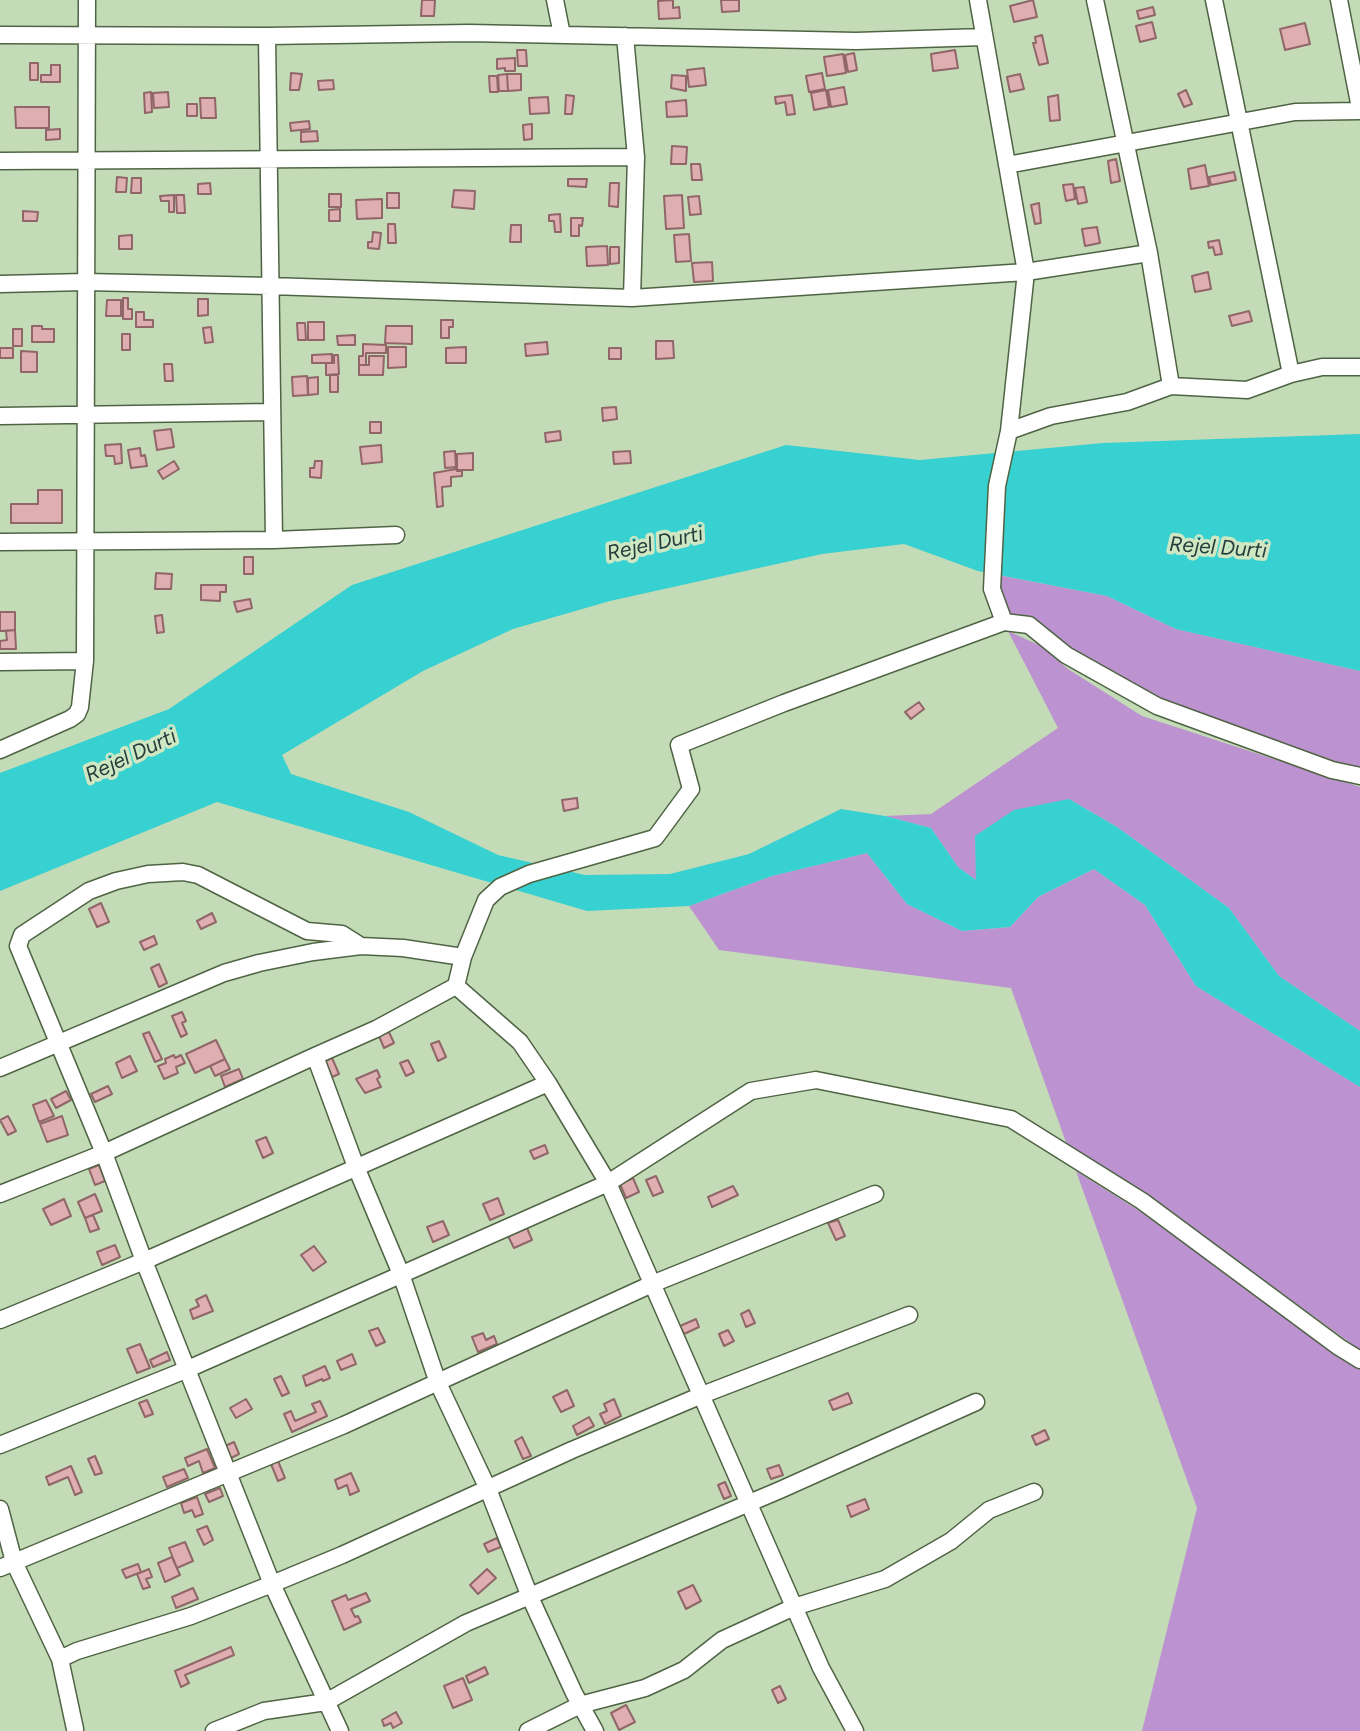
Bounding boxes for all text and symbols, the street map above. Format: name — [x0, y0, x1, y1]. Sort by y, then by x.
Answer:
water label: Rejel Durti — [605, 522, 705, 566]
water label: Rejel Durti — [1168, 532, 1268, 564]
water label: Rejel Durti — [81, 724, 181, 788]

